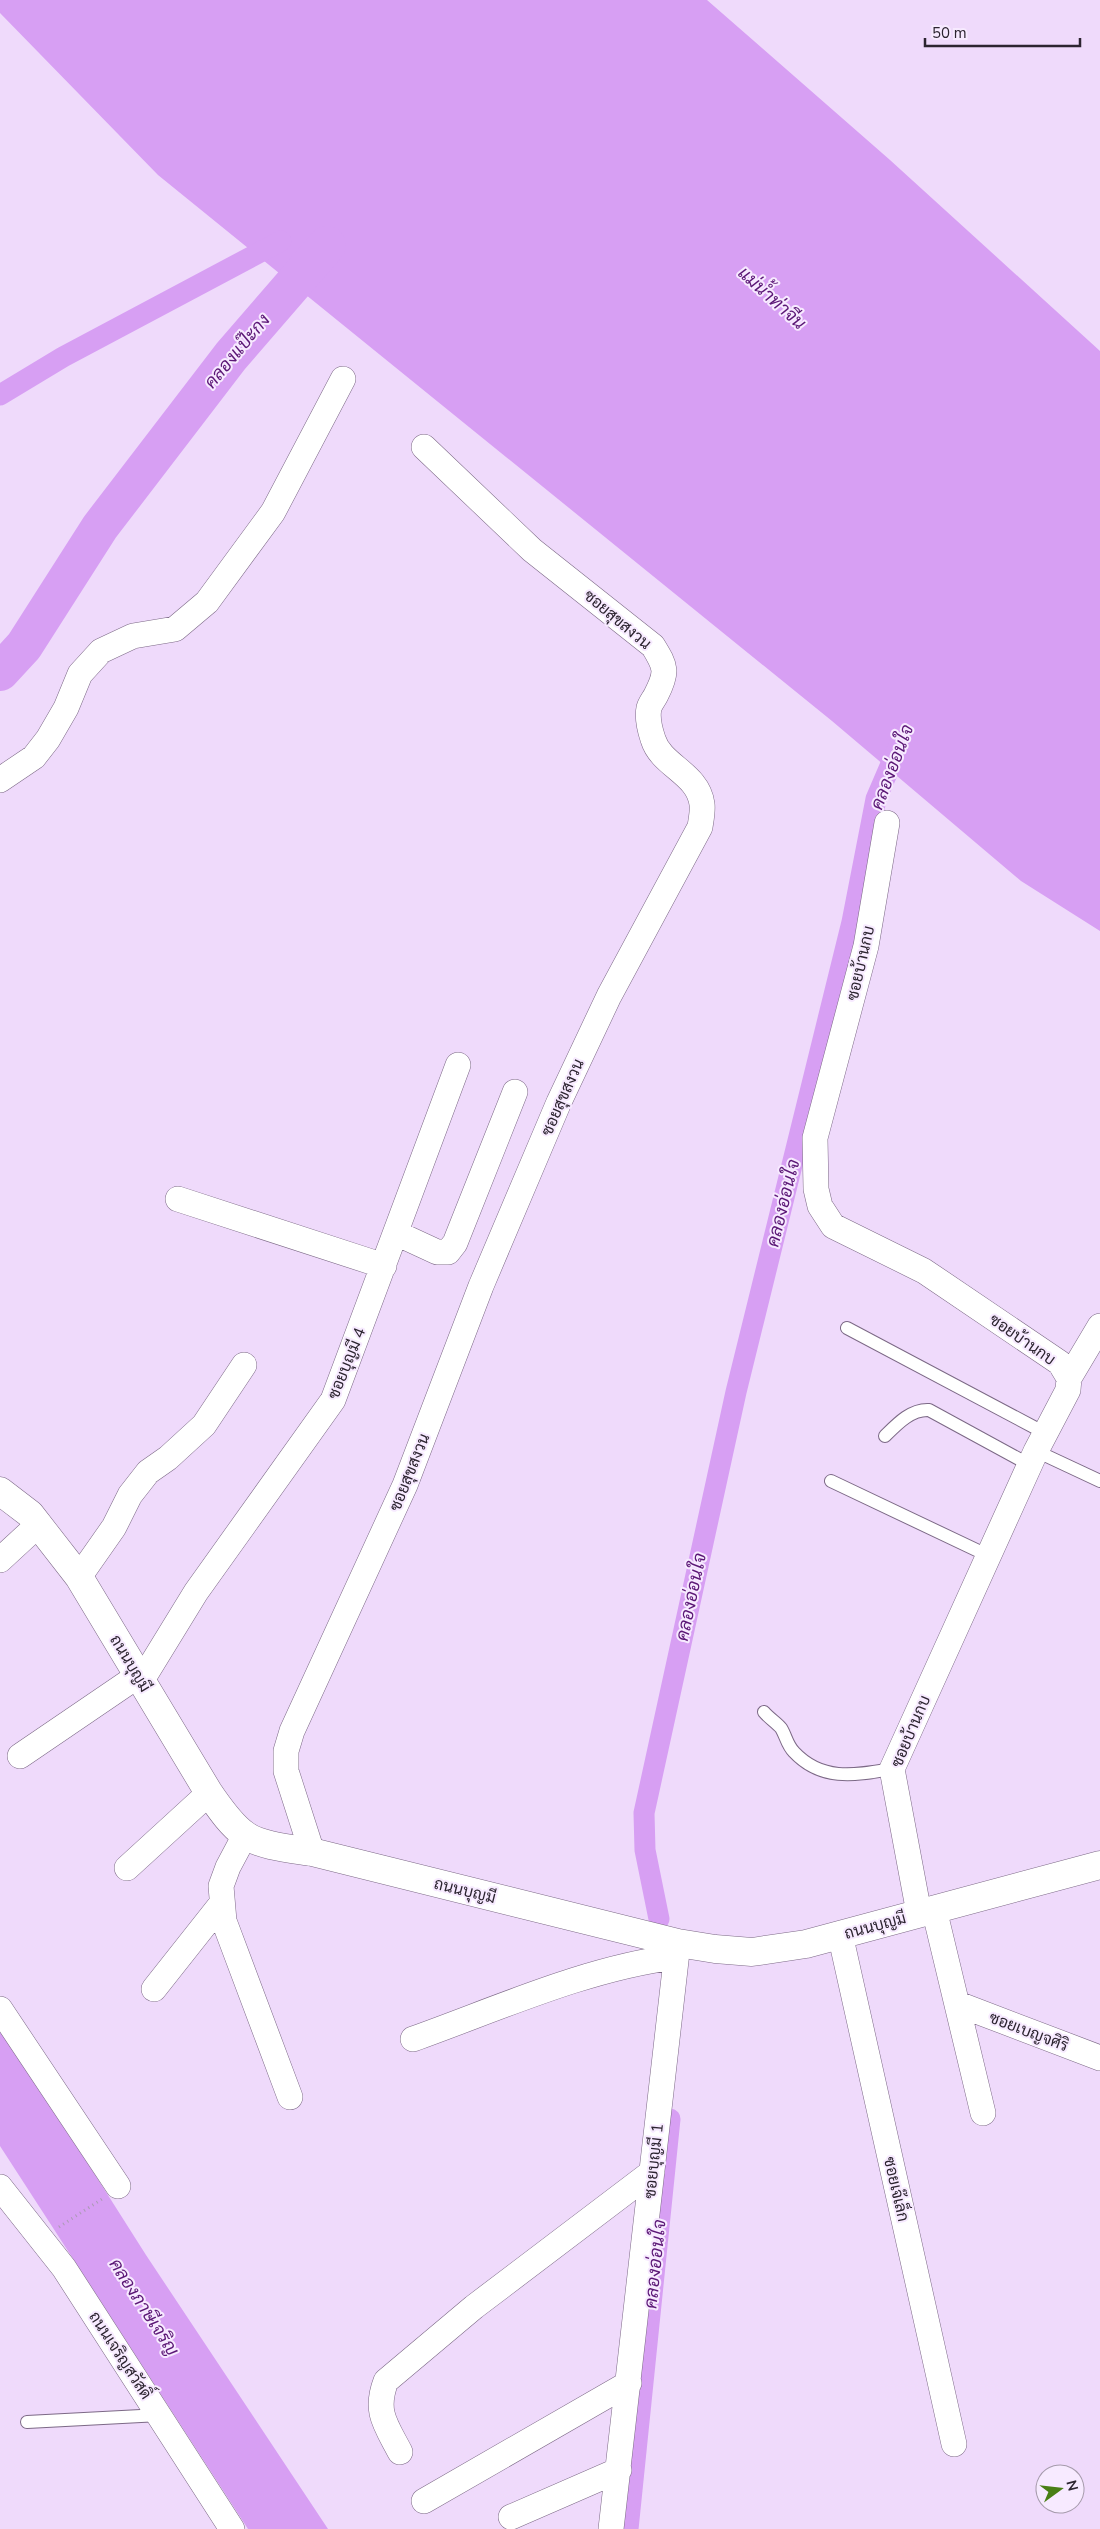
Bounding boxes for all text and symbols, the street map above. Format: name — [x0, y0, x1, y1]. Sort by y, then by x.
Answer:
scale bar — [925, 15, 1080, 47]
text: 50 m — [932, 23, 967, 43]
water label: แม่น้ำท่าจีน — [733, 258, 814, 335]
water label: คลองแป๊ะกง — [199, 309, 275, 393]
street label: ซอยสุขสงวน — [579, 585, 656, 655]
water label: คลองอ่อนใจ — [864, 721, 919, 813]
street label: ซอยบ้านกบ — [842, 924, 880, 1003]
street label: ซอยสุขสงวน — [536, 1055, 590, 1139]
water label: คลองอ่อนใจ — [760, 1156, 805, 1249]
street label: ซอยบ้านกบ — [985, 1309, 1060, 1371]
street label: ซอยบุญมี 4 — [322, 1323, 371, 1403]
street label: ซอยสุขสงวน — [384, 1430, 436, 1515]
water label: คลองอ่อนใจ — [669, 1550, 712, 1643]
street label: ถนนบุญมี — [104, 1630, 157, 1696]
street label: ซอยบ้านกบ — [886, 1692, 936, 1771]
street label: ถนนบุญมี — [431, 1872, 498, 1909]
street label: ถนนบุญมี — [842, 1906, 909, 1945]
street label: ซอยเบญจศิริ — [986, 2007, 1072, 2057]
street label: ซอยบุญมี 1 — [638, 2122, 669, 2200]
street label: ซอยเจ๊เล็ก — [878, 2154, 917, 2224]
water label: คลองอ่อนใจ — [637, 2218, 672, 2310]
water label: คลองภาษีเจริญ — [104, 2253, 185, 2360]
street label: ถนนเจริญสวัสดิ์ — [83, 2305, 160, 2404]
north arrow — [1035, 2464, 1085, 2514]
text: N — [1062, 2478, 1083, 2493]

